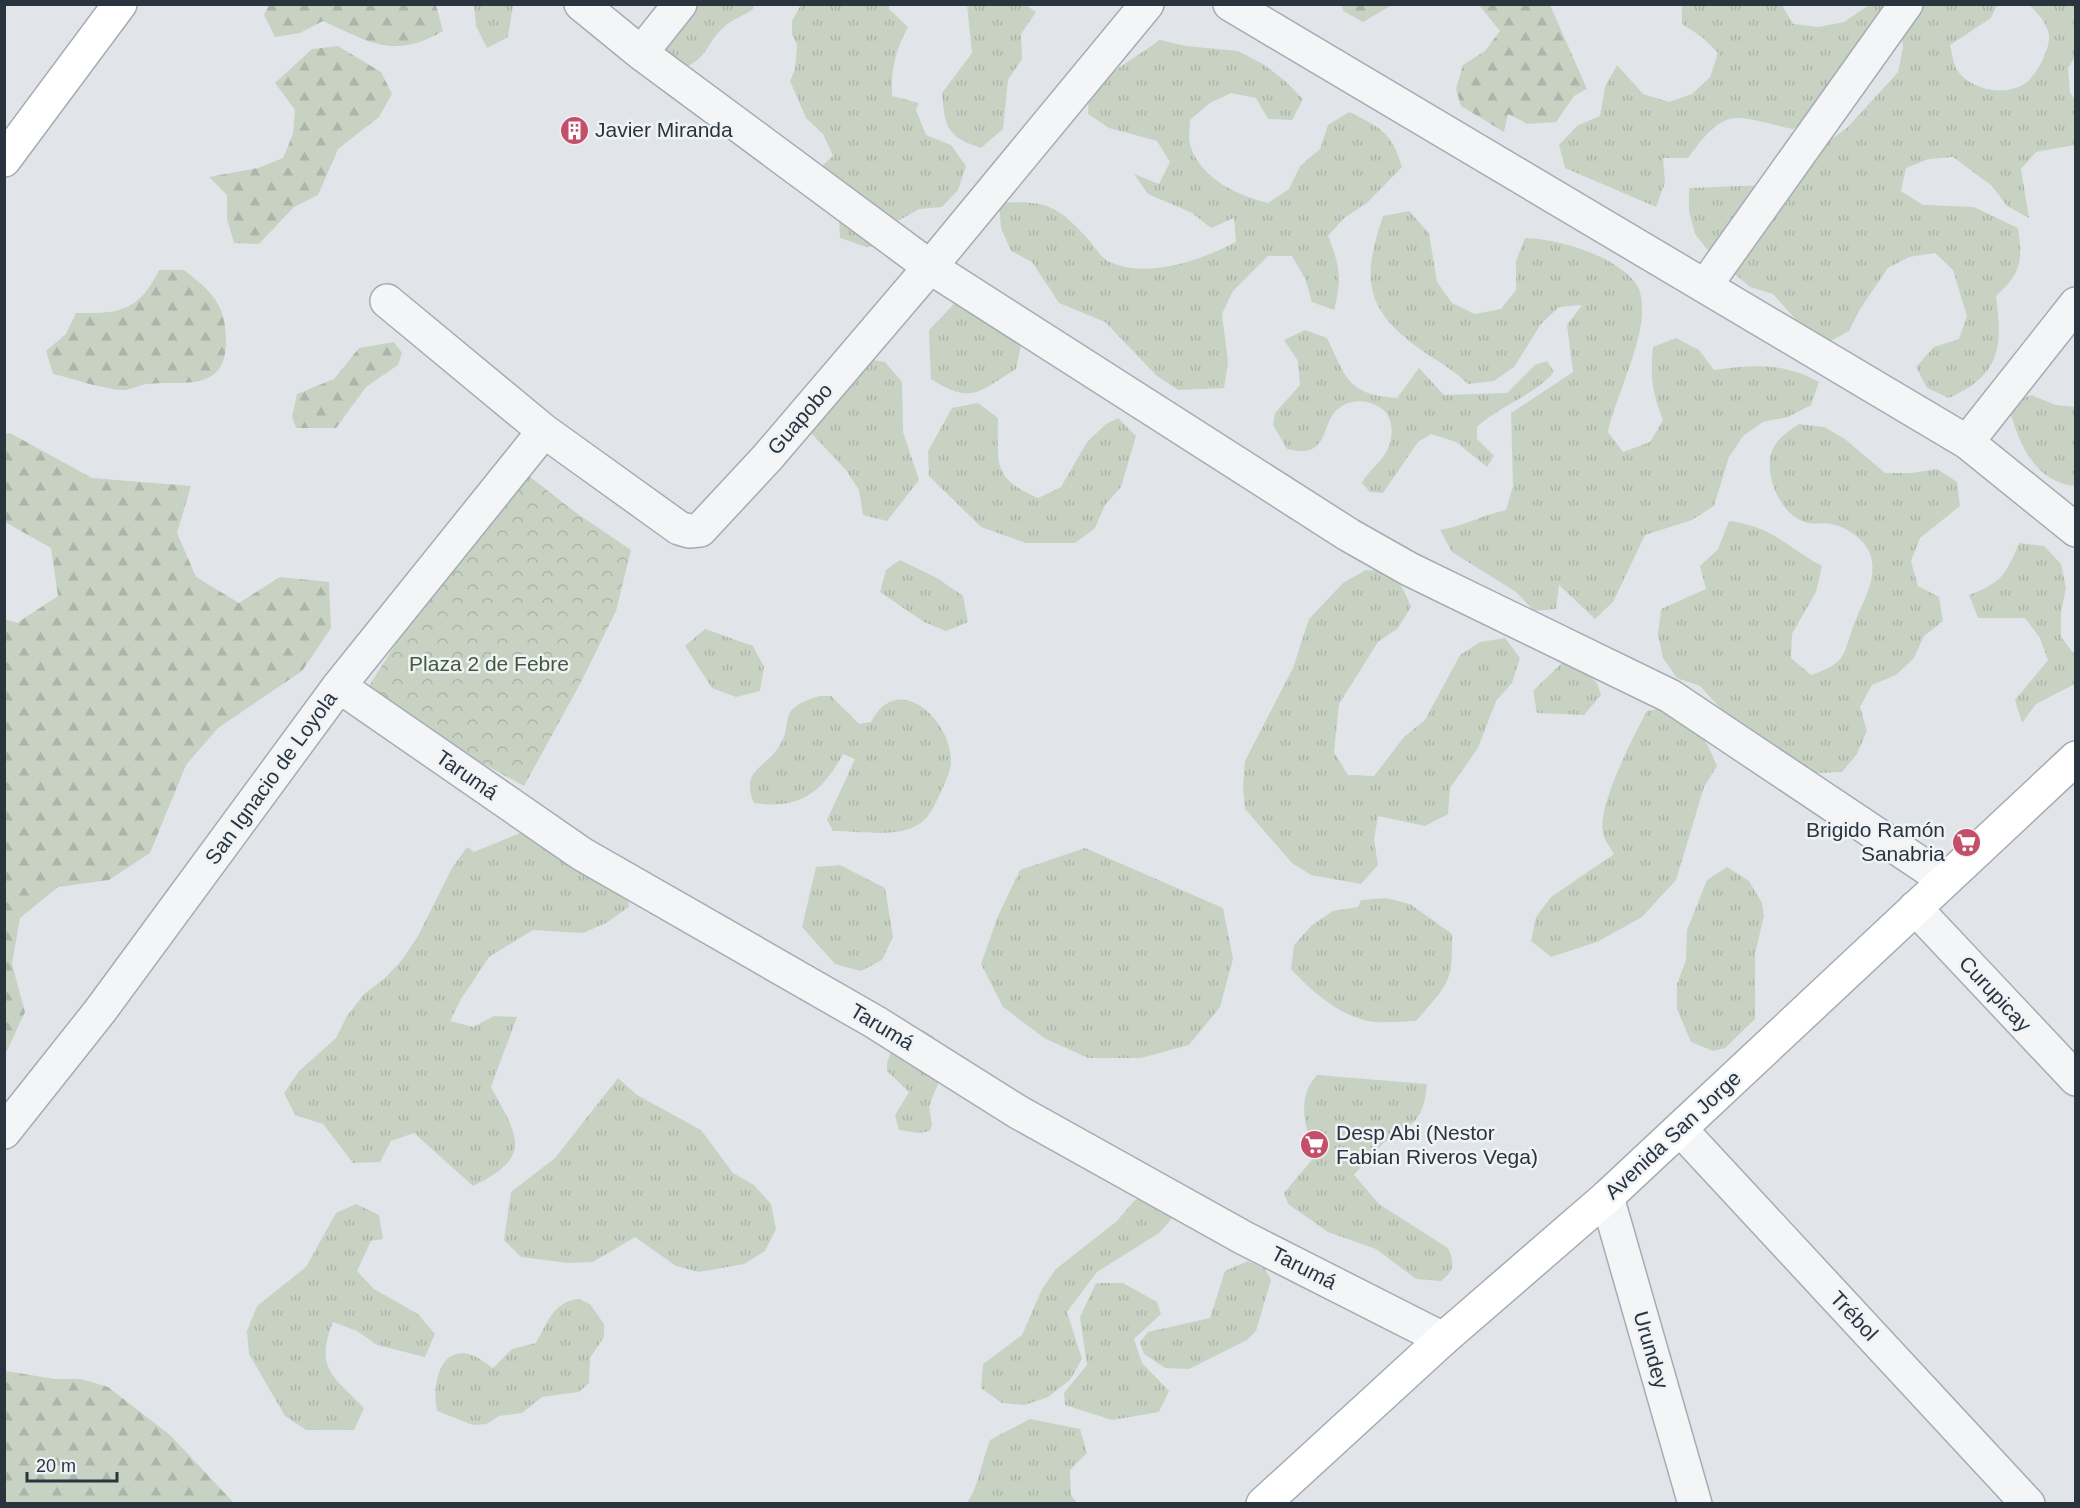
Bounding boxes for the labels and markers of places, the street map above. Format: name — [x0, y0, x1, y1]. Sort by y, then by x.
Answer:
building icon: Javier Miranda — [558, 114, 590, 146]
place label: Javier Miranda — [595, 118, 733, 141]
place label: Brigido Ramón Sanabria — [1806, 818, 1945, 865]
supermarket icon: Brigido Ramón Sanabria — [1950, 826, 1982, 858]
place label: Desp Abi (Nestor Fabian Riveros Vega) — [1336, 1121, 1538, 1168]
supermarket icon: Desp Abi (Nestor Fabian Riveros Vega) — [1299, 1129, 1331, 1161]

